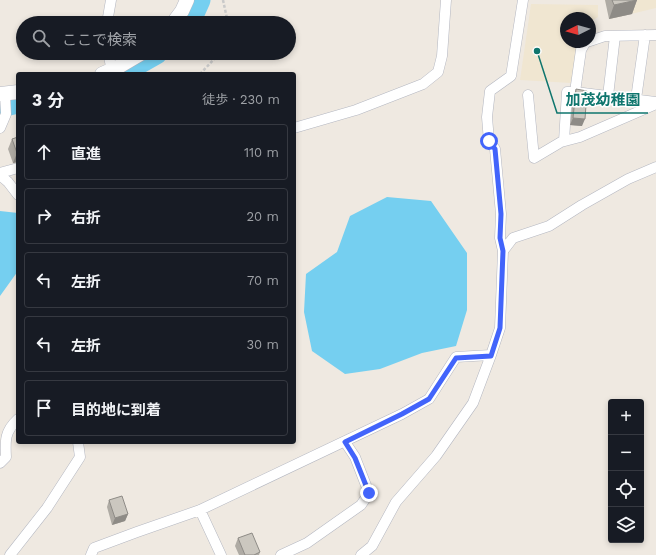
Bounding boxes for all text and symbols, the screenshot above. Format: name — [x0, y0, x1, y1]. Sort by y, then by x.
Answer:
north arrow — [560, 12, 596, 48]
search box — [16, 16, 296, 60]
icon: search — [30, 27, 52, 49]
text: ここで検索 — [62, 31, 137, 49]
callout: 加茂幼稚園 — [557, 86, 648, 113]
text: 3 分 — [32, 90, 64, 110]
text: 加茂幼稚園 — [565, 91, 641, 109]
text: 徒歩 · 230 m — [202, 92, 280, 107]
route start — [480, 132, 498, 150]
icon: ahead — [33, 141, 55, 163]
text: 直進 — [71, 145, 101, 163]
text: 110 m — [244, 145, 279, 160]
icon: right — [33, 205, 55, 227]
text: 右折 — [71, 209, 101, 227]
text: 20 m — [247, 209, 279, 224]
icon: left — [33, 269, 55, 291]
text: 左折 — [71, 273, 101, 291]
text: 70 m — [247, 273, 279, 288]
icon: left — [33, 333, 55, 355]
text: 左折 — [71, 337, 101, 355]
text: 30 m — [247, 337, 279, 352]
icon: arrive — [33, 397, 55, 419]
map controls — [608, 399, 644, 543]
button: + — [608, 399, 644, 435]
text: 目的地に到着 — [71, 401, 161, 419]
button: − — [608, 435, 644, 471]
button: locate — [608, 471, 644, 507]
route end — [360, 484, 378, 502]
button: layers — [608, 507, 644, 543]

